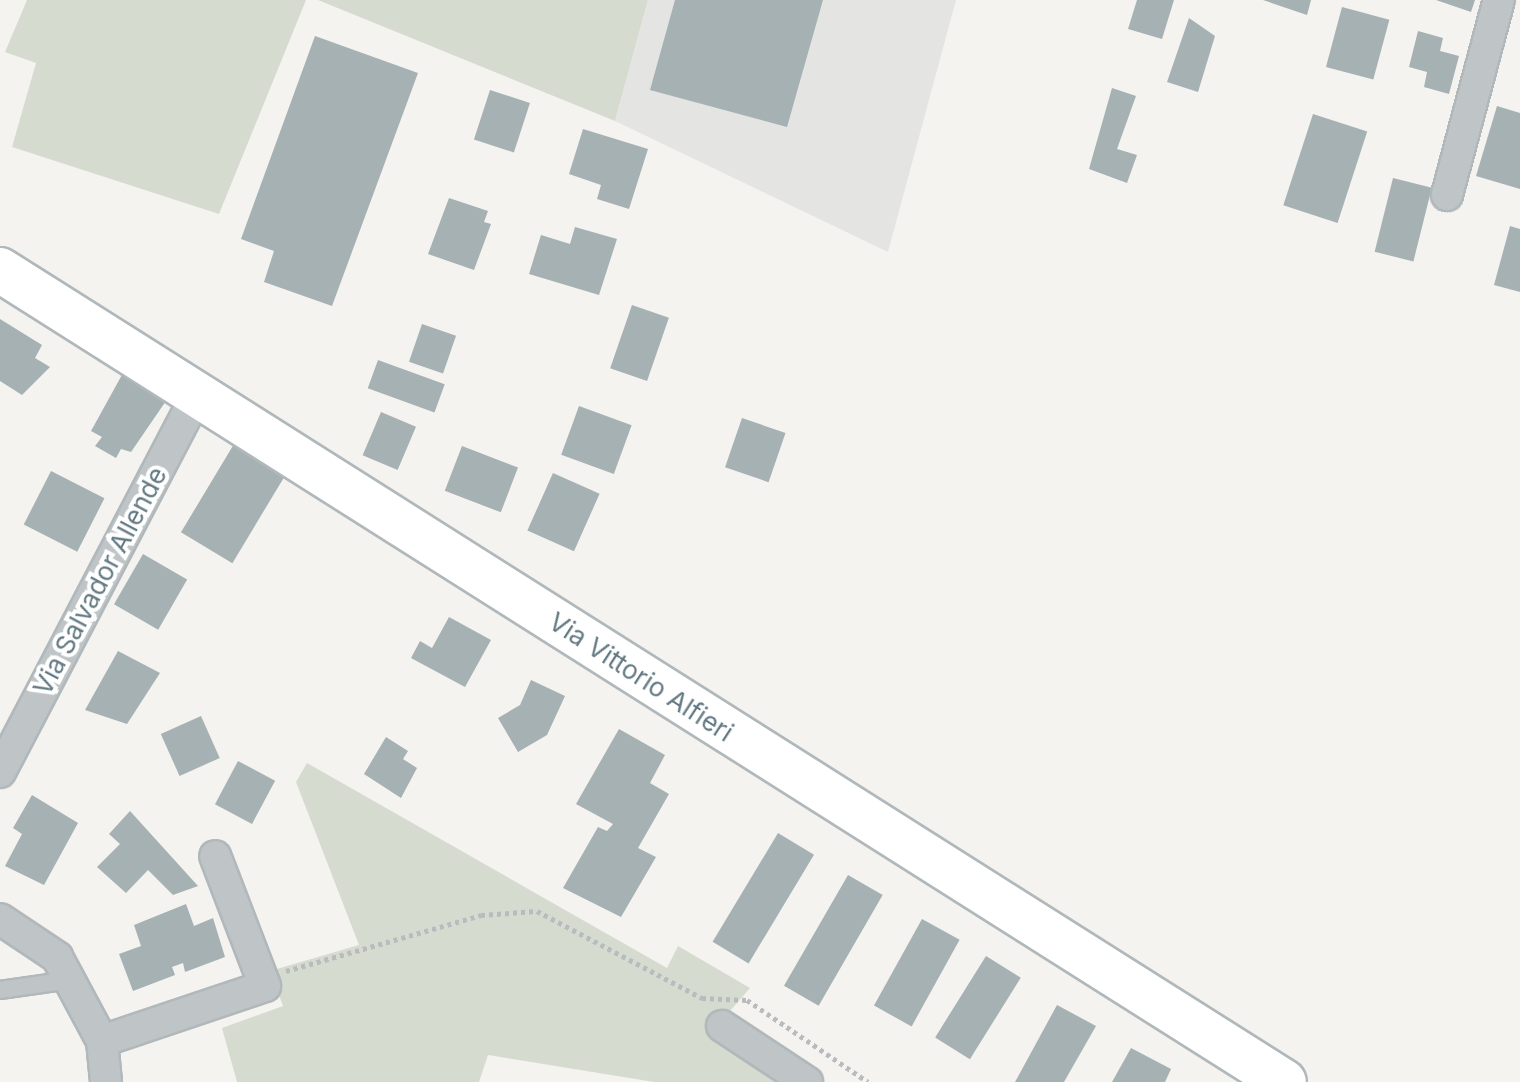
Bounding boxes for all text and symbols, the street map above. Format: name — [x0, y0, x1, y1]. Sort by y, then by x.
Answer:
street label: Via Salvador Allende — [27, 462, 173, 700]
street label: Via Vittorio Alfieri — [543, 606, 739, 748]

